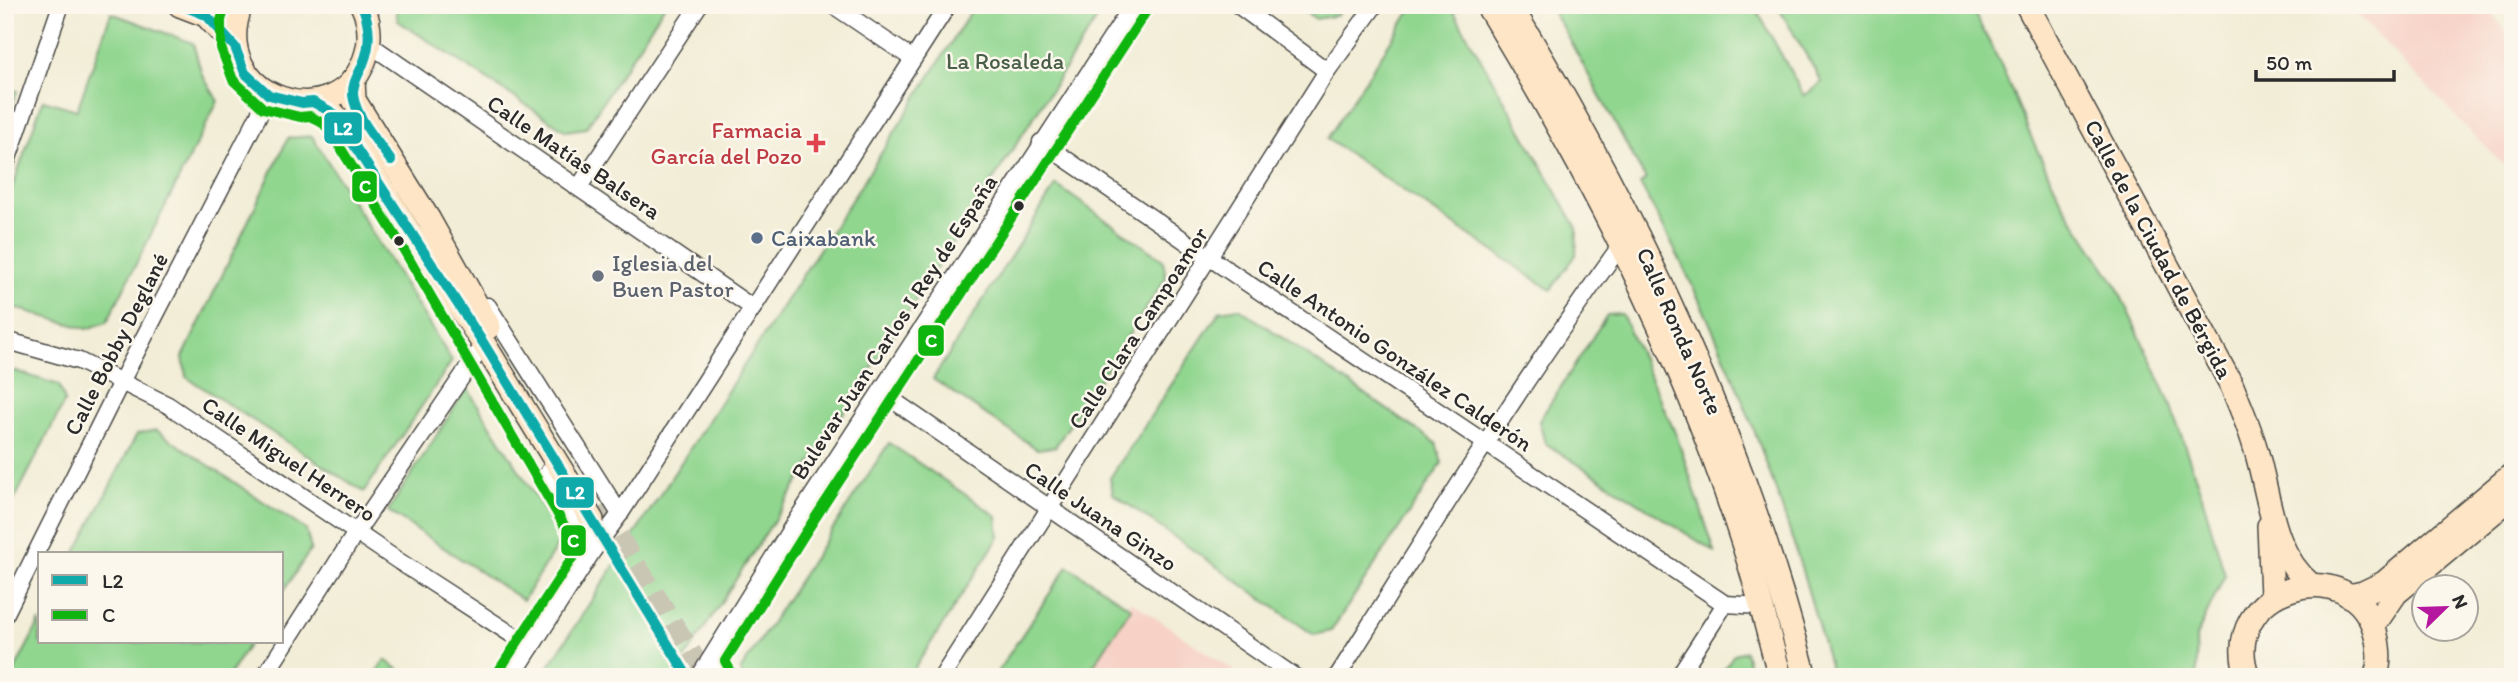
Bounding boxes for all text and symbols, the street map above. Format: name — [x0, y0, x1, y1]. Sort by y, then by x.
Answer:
scale bar — [2256, 38, 2394, 82]
park label: La Rosaleda — [946, 47, 1064, 75]
text: 50 m — [2266, 50, 2313, 75]
street label: Calle Matías Balsera — [482, 88, 666, 226]
line badge: L2 — [323, 111, 363, 145]
street label: Calle de la Ciudad de Bérgida — [2079, 115, 2239, 383]
place label: Farmacia García del Pozo — [651, 116, 802, 170]
text: L2 — [333, 117, 353, 140]
marker: Farmacia García del Pozo — [808, 135, 824, 151]
street label: Bulevar Juan Carlos I Rey de España — [785, 169, 1003, 485]
line badge: C — [351, 170, 378, 203]
text: C — [359, 175, 371, 198]
unlabelled marker — [1012, 199, 1026, 213]
street label: Calle Clara Campoamor — [1062, 221, 1214, 434]
place label: Caixabank — [771, 224, 876, 252]
marker: Caixabank — [749, 230, 765, 246]
unlabelled marker — [392, 234, 406, 248]
street label: Calle Ronda Norte — [1631, 243, 1729, 419]
street label: Calle Bobby Deglané — [58, 248, 174, 440]
place label: Iglesia del Buen Pastor — [612, 249, 734, 303]
street label: Calle Antonio González Calderón — [1252, 252, 1538, 458]
marker: Iglesia del Buen Pastor — [590, 268, 606, 284]
line badge: C — [917, 324, 945, 357]
street label: Calle Miguel Herrero — [197, 390, 381, 528]
street label: Calle Juana Ginzo — [1019, 455, 1183, 577]
line badge: L2 — [555, 476, 595, 509]
text: L2 — [565, 481, 585, 504]
line badge: C — [560, 524, 587, 557]
text: C — [567, 529, 579, 552]
legend — [38, 552, 284, 644]
text: L2 — [102, 568, 124, 593]
north arrow — [2410, 574, 2480, 644]
text: N — [2447, 591, 2473, 612]
text: C — [102, 602, 116, 627]

